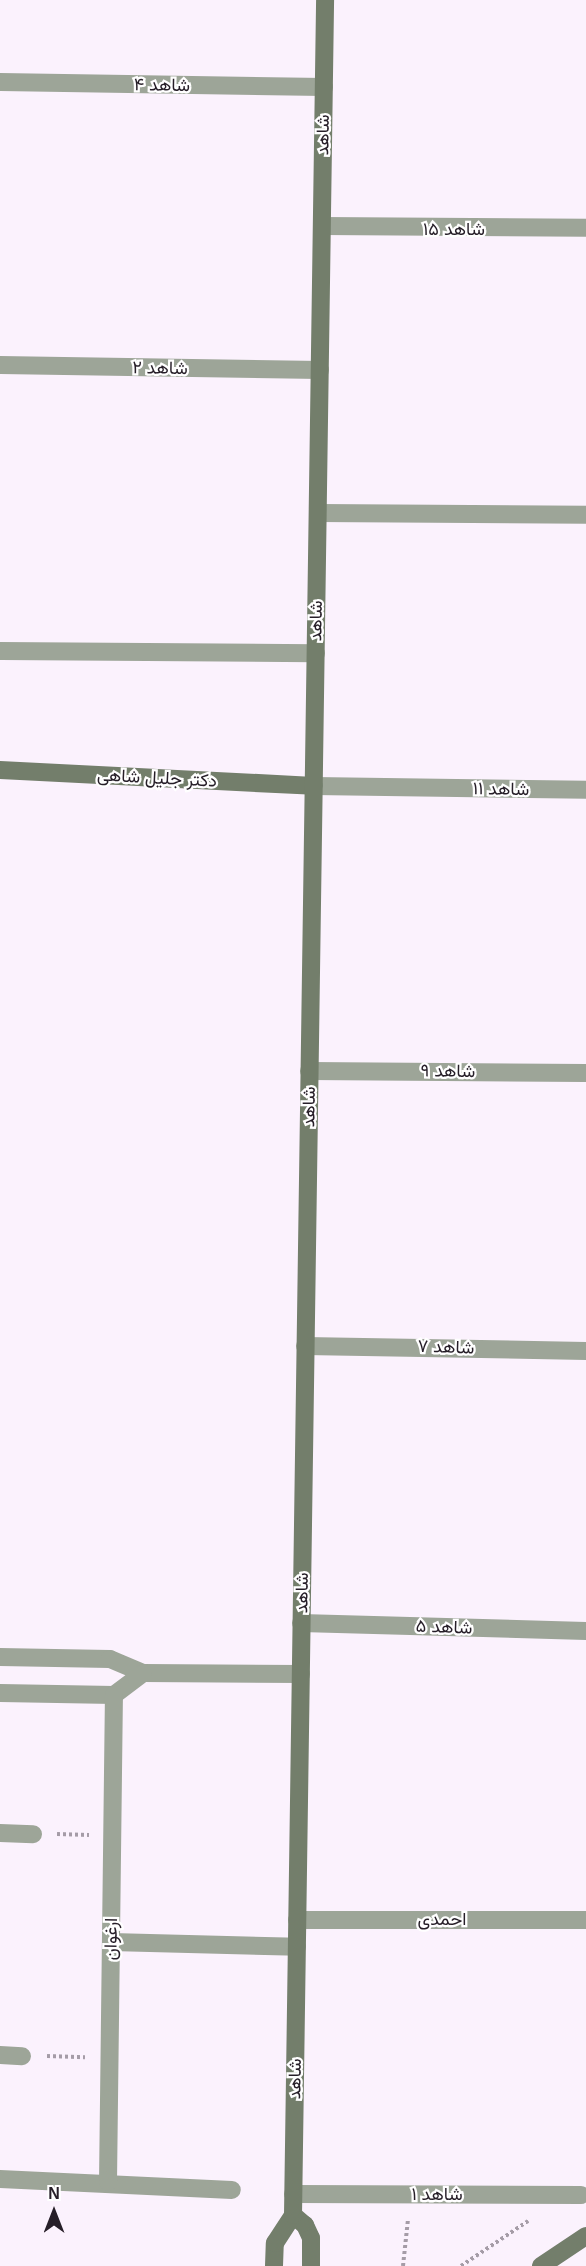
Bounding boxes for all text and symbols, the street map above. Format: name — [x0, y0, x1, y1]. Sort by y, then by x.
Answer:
street label: شاهد ۴ — [134, 74, 190, 96]
street label: شاهد — [312, 114, 334, 156]
street label: شاهد ۱۵ — [423, 218, 485, 240]
street label: شاهد ۲ — [132, 357, 188, 379]
street label: شاهد — [305, 600, 327, 642]
street label: دکتر جلیل شاهی — [97, 764, 217, 792]
street label: شاهد ۱۱ — [473, 778, 529, 800]
street label: شاهد ۹ — [420, 1060, 476, 1082]
street label: شاهد — [298, 1086, 320, 1128]
street label: شاهد ۷ — [417, 1335, 475, 1359]
street label: شاهد — [291, 1572, 313, 1614]
street label: شاهد ۵ — [415, 1615, 473, 1639]
street label: احمدی — [418, 1908, 466, 1930]
street label: ارغوان — [100, 1917, 122, 1961]
street label: شاهد — [284, 2058, 306, 2100]
north arrow — [24, 2182, 84, 2242]
street label: شاهد ۱ — [411, 2183, 463, 2205]
text: N — [48, 2185, 60, 2202]

